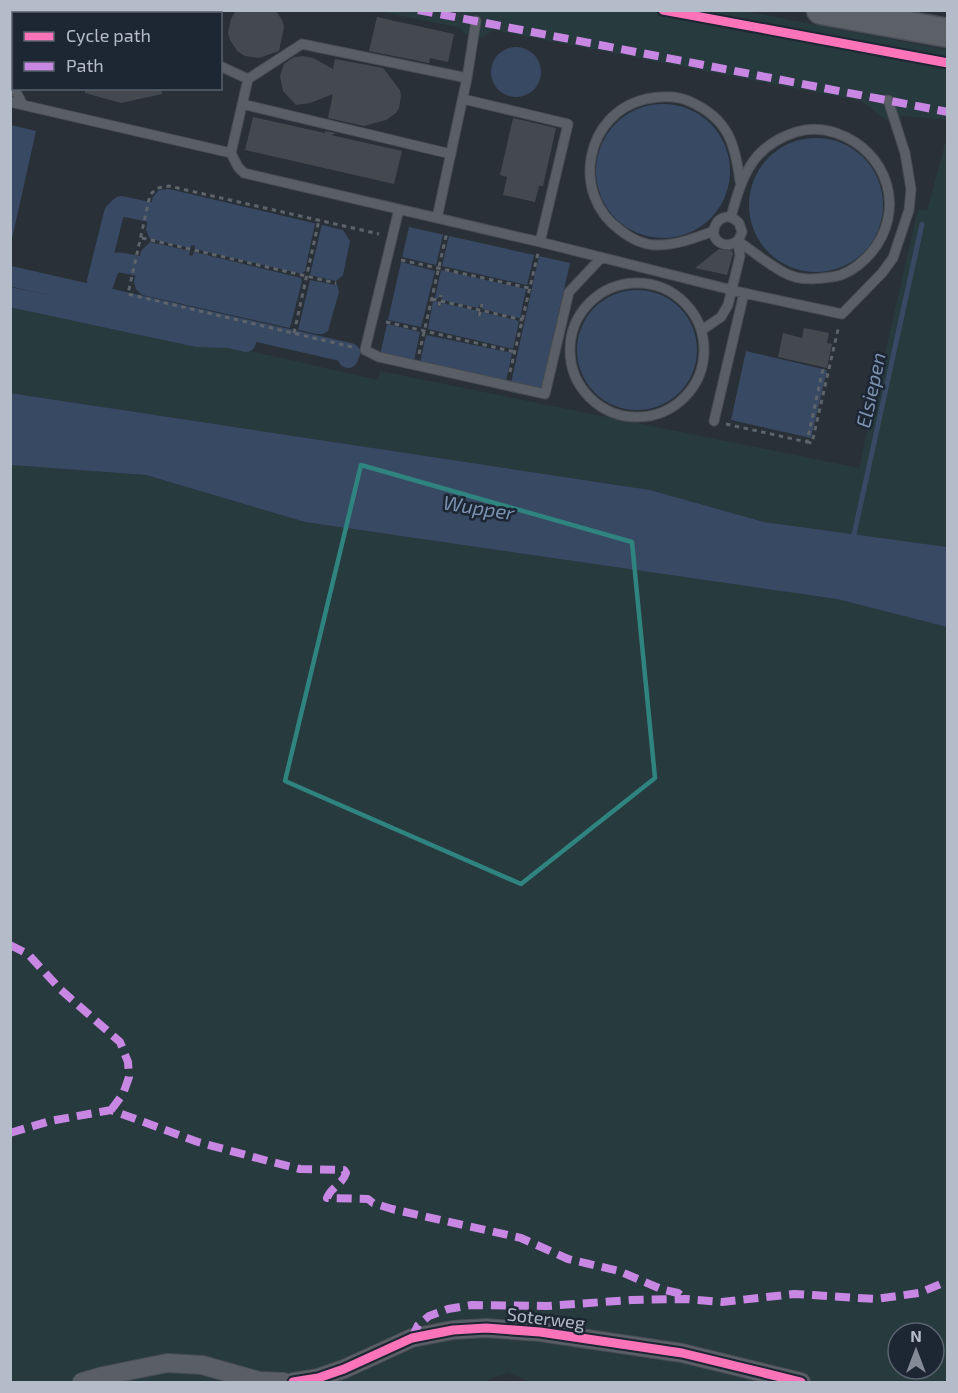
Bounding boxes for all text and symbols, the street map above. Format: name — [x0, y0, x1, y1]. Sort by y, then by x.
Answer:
legend — [12, 12, 222, 90]
text: Cycle path — [66, 24, 151, 46]
text: Path — [66, 54, 104, 76]
water label: Elsiepen — [850, 350, 890, 430]
water label: Wupper — [442, 490, 517, 525]
street label: Soterweg — [506, 1302, 586, 1334]
north arrow — [886, 1321, 946, 1381]
text: N — [910, 1326, 922, 1345]

